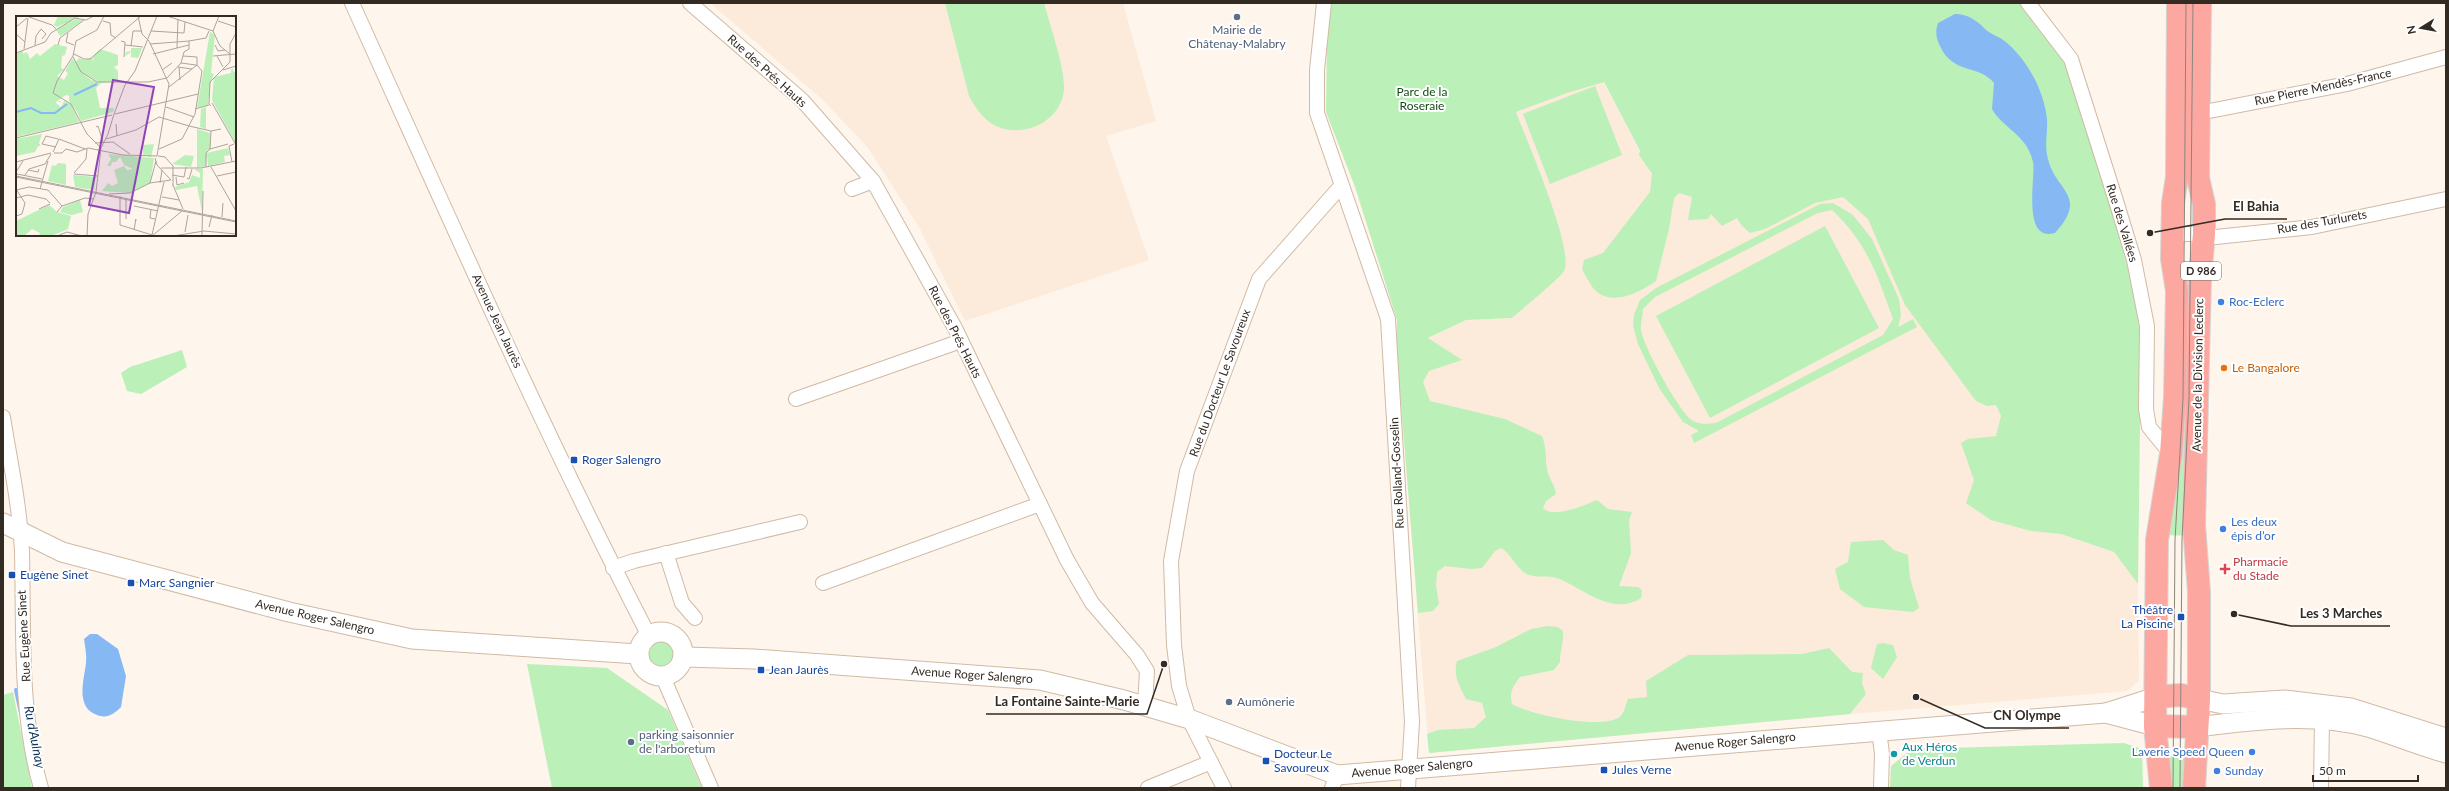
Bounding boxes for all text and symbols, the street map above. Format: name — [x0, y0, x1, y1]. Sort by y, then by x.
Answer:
north arrow — [2401, 8, 2441, 48]
marker: Mairie de Châtenay-Malabry — [1232, 12, 1242, 22]
inset map — [16, 16, 236, 236]
place label: Mairie de Châtenay-Malabry — [1188, 22, 1286, 51]
text: N — [2404, 25, 2418, 35]
street label: Rue des Prés Hauts — [725, 31, 810, 110]
street label: Rue Pierre Mendès-France — [2253, 65, 2393, 108]
park label: Parc de la Roseraie — [1397, 84, 1447, 113]
street label: Rue des Vallées — [2103, 182, 2141, 264]
callout: El Bahia — [2225, 194, 2287, 219]
text: El Bahia — [2233, 198, 2279, 214]
street label: Rue des Turlurets — [2276, 206, 2368, 237]
road number: D 986 — [2181, 262, 2221, 280]
street label: Avenue Jean Jaurès — [469, 271, 526, 370]
street label: Rue des Prés Hauts — [926, 283, 985, 380]
place label: Roc-Eclerc — [2229, 294, 2285, 309]
marker: Roc-Eclerc — [2216, 297, 2226, 307]
street label: Avenue de la Division Leclerc — [2189, 298, 2206, 452]
street label: Rue du Docteur Le Savoureux — [1186, 307, 1253, 459]
place label: Le Bangalore — [2232, 360, 2300, 375]
marker: Le Bangalore — [2219, 363, 2229, 373]
street label: Rue Rolland-Gosselin — [1386, 417, 1407, 529]
place label: Roger Salengro — [582, 452, 661, 467]
marker: Roger Salengro — [569, 455, 579, 465]
place label: Les deux épis d’or — [2231, 514, 2277, 543]
marker: Les deux épis d’or — [2218, 524, 2228, 534]
place label: Pharmacie du Stade — [2233, 554, 2288, 583]
marker: Pharmacie du Stade — [2220, 564, 2230, 574]
place label: Eugène Sinet — [20, 567, 89, 582]
marker: Eugène Sinet — [7, 570, 17, 580]
place label: Marc Sangnier — [139, 575, 215, 590]
marker: Marc Sangnier — [126, 578, 136, 588]
street label: Rue Eugène Sinet — [14, 589, 33, 682]
street label: Avenue Roger Salengro — [254, 596, 376, 638]
callout: Les 3 Marches — [2291, 601, 2390, 626]
place label: Théâtre La Piscine — [2121, 602, 2173, 631]
text: Les 3 Marches — [2300, 605, 2383, 621]
marker: Théâtre La Piscine — [2176, 612, 2186, 622]
place label: Jean Jaurès — [769, 662, 829, 677]
street label: Avenue Roger Salengro — [911, 663, 1033, 686]
marker: Jean Jaurès — [756, 665, 766, 675]
callout: La Fontaine Sainte-Marie — [986, 689, 1147, 714]
text: La Fontaine Sainte-Marie — [995, 693, 1139, 709]
place label: Aumônerie — [1237, 694, 1295, 709]
marker: Aumônerie — [1224, 697, 1234, 707]
callout: CN Olympe — [1985, 703, 2069, 728]
water label: Ru d'Aulnay — [21, 704, 49, 770]
text: CN Olympe — [1993, 707, 2061, 723]
place label: parking saisonnier de l'arboretum — [639, 727, 735, 756]
street label: Avenue Roger Salengro — [1674, 729, 1796, 754]
marker: parking saisonnier de l'arboretum — [626, 737, 636, 747]
place label: Aux Héros de Verdun — [1902, 739, 1957, 768]
place label: Laverie Speed Queen — [2132, 744, 2244, 759]
place label: Docteur Le Savoureux — [1274, 746, 1332, 775]
marker: Laverie Speed Queen — [2247, 747, 2257, 757]
marker: Aux Héros de Verdun — [1889, 749, 1899, 759]
street label: Avenue Roger Salengro — [1351, 755, 1473, 780]
marker: Docteur Le Savoureux — [1261, 756, 1271, 766]
scale bar — [2313, 757, 2418, 783]
place label: Jules Verne — [1612, 762, 1672, 777]
place label: Sunday — [2225, 763, 2264, 778]
text: 50 m — [2319, 763, 2346, 778]
marker: Jules Verne — [1599, 765, 1609, 775]
marker: Sunday — [2212, 766, 2222, 776]

